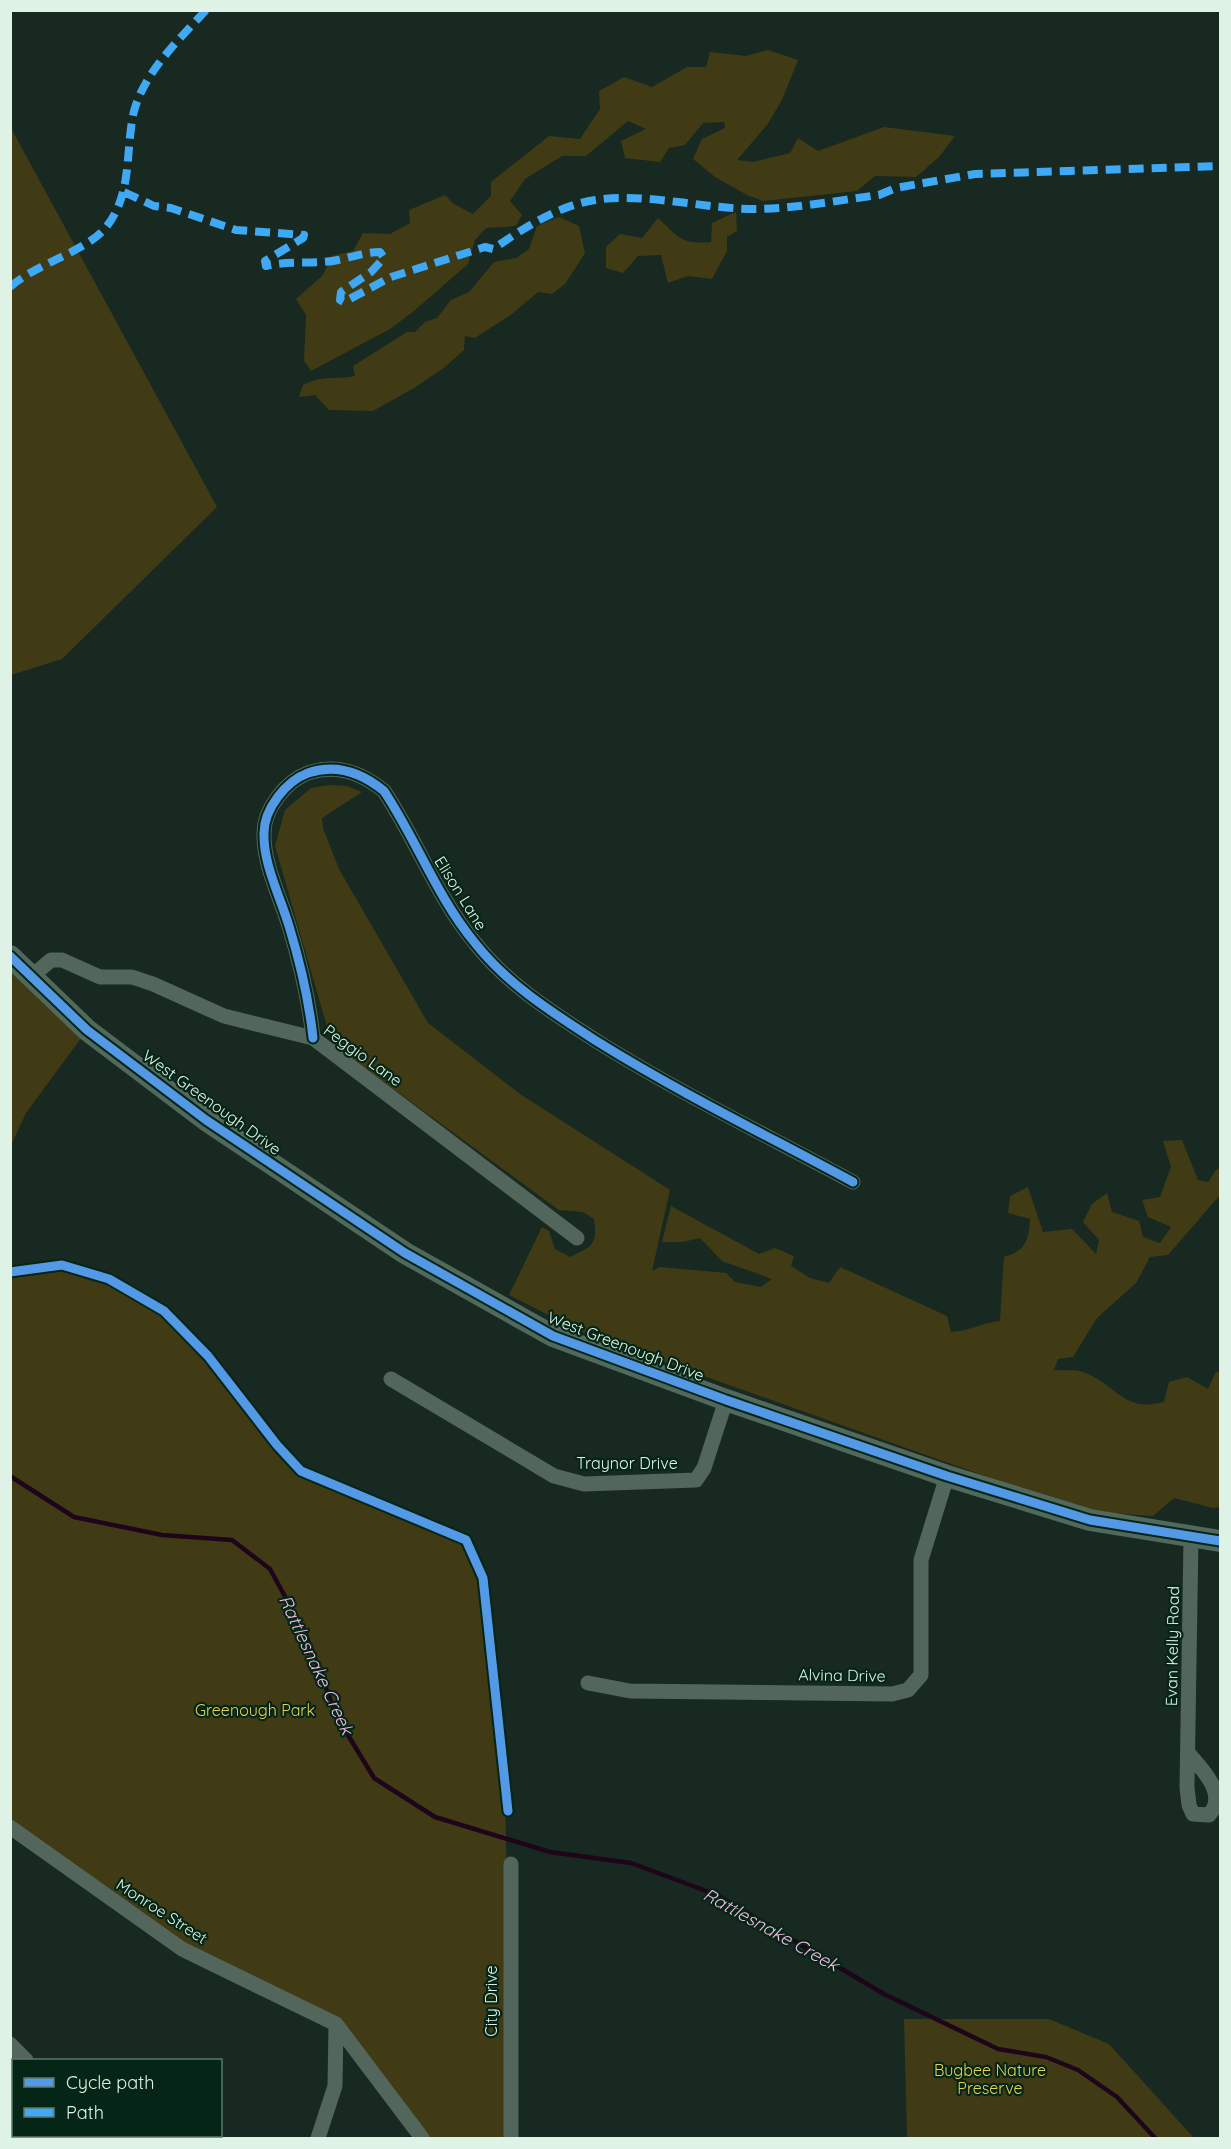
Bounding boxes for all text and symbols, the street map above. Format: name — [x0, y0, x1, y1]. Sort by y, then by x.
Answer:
street label: Elison Lane — [430, 852, 492, 934]
street label: Peggio Lane — [320, 1020, 406, 1090]
street label: West Greenough Drive — [139, 1045, 285, 1159]
street label: West Greenough Drive — [545, 1307, 707, 1385]
street label: Traynor Drive — [576, 1453, 678, 1473]
street label: Evan Kelly Road — [1161, 1586, 1183, 1706]
water label: Rattlesnake Creek — [274, 1591, 360, 1740]
street label: Alvina Drive — [798, 1664, 886, 1686]
park label: Greenough Park — [195, 1700, 315, 1720]
street label: Monroe Street — [113, 1874, 211, 1948]
water label: Rattlesnake Creek — [699, 1883, 844, 1977]
street label: City Drive — [481, 1965, 501, 2037]
legend — [12, 2059, 222, 2137]
park label: Bugbee Nature Preserve — [934, 2060, 1046, 2098]
text: Cycle path — [66, 2071, 154, 2094]
text: Path — [66, 2101, 104, 2124]

